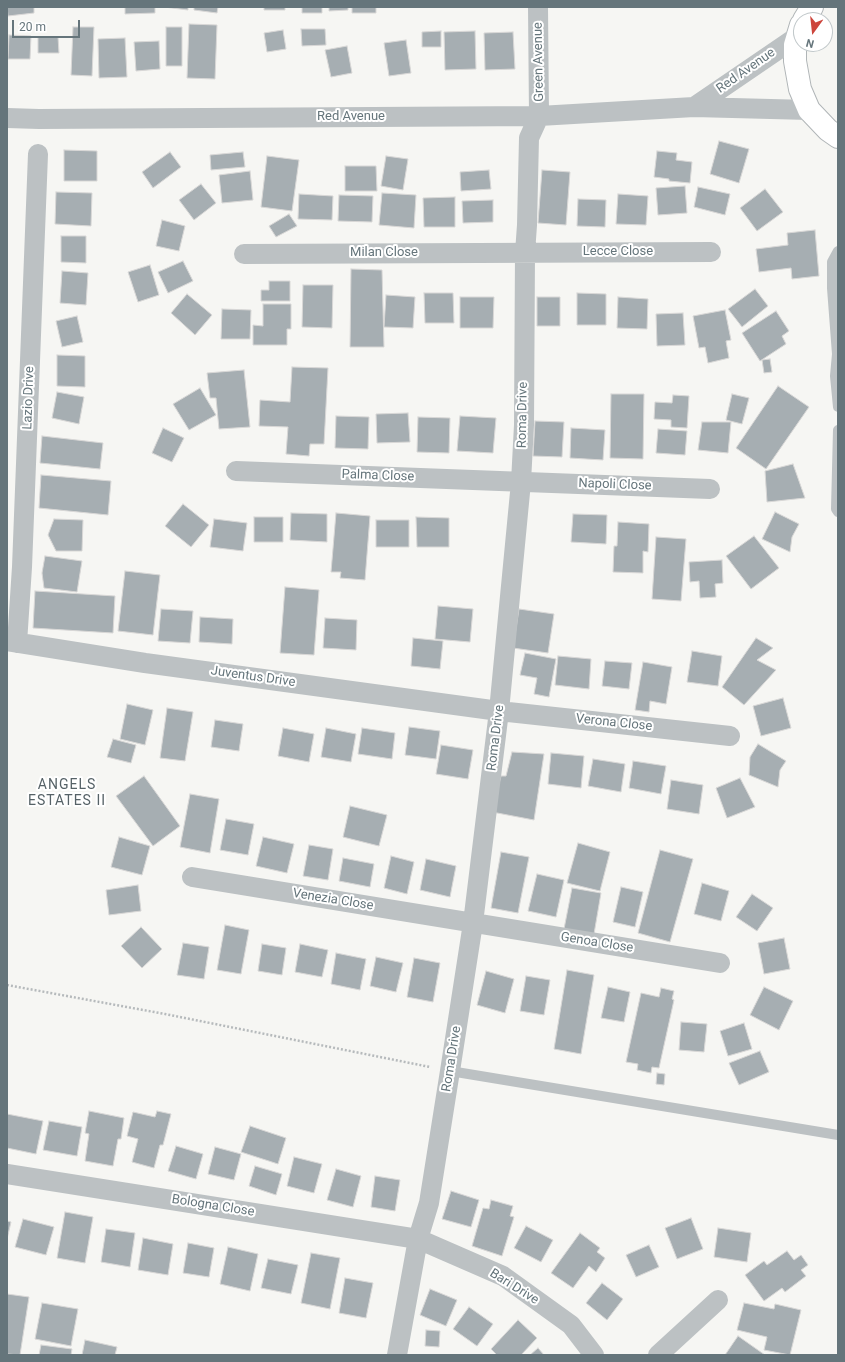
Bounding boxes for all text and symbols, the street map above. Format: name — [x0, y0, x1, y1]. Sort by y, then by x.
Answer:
scale bar — [14, 12, 82, 38]
north arrow — [793, 12, 833, 52]
text: 20 m — [19, 20, 46, 34]
street label: Green Avenue — [531, 22, 547, 102]
text: N — [805, 36, 815, 50]
street label: Red Avenue — [714, 45, 778, 97]
street label: Red Avenue — [317, 109, 385, 125]
street label: Lecce Close — [583, 244, 653, 260]
street label: Milan Close — [350, 245, 418, 261]
street label: Lazio Drive — [20, 366, 38, 430]
street label: Roma Drive — [515, 382, 531, 448]
street label: Palma Close — [341, 467, 415, 485]
street label: Napoli Close — [578, 476, 652, 494]
street label: Juventus Drive — [210, 663, 296, 691]
street label: Roma Drive — [484, 704, 508, 772]
street label: Verona Close — [575, 711, 653, 735]
district label: ANGELS ESTATES II — [28, 777, 106, 810]
street label: Venezia Close — [292, 886, 374, 914]
street label: Genoa Close — [560, 930, 634, 956]
street label: Roma Drive — [439, 1025, 465, 1093]
street label: Bologna Close — [171, 1192, 255, 1220]
street label: Bari Drive — [486, 1266, 542, 1308]

